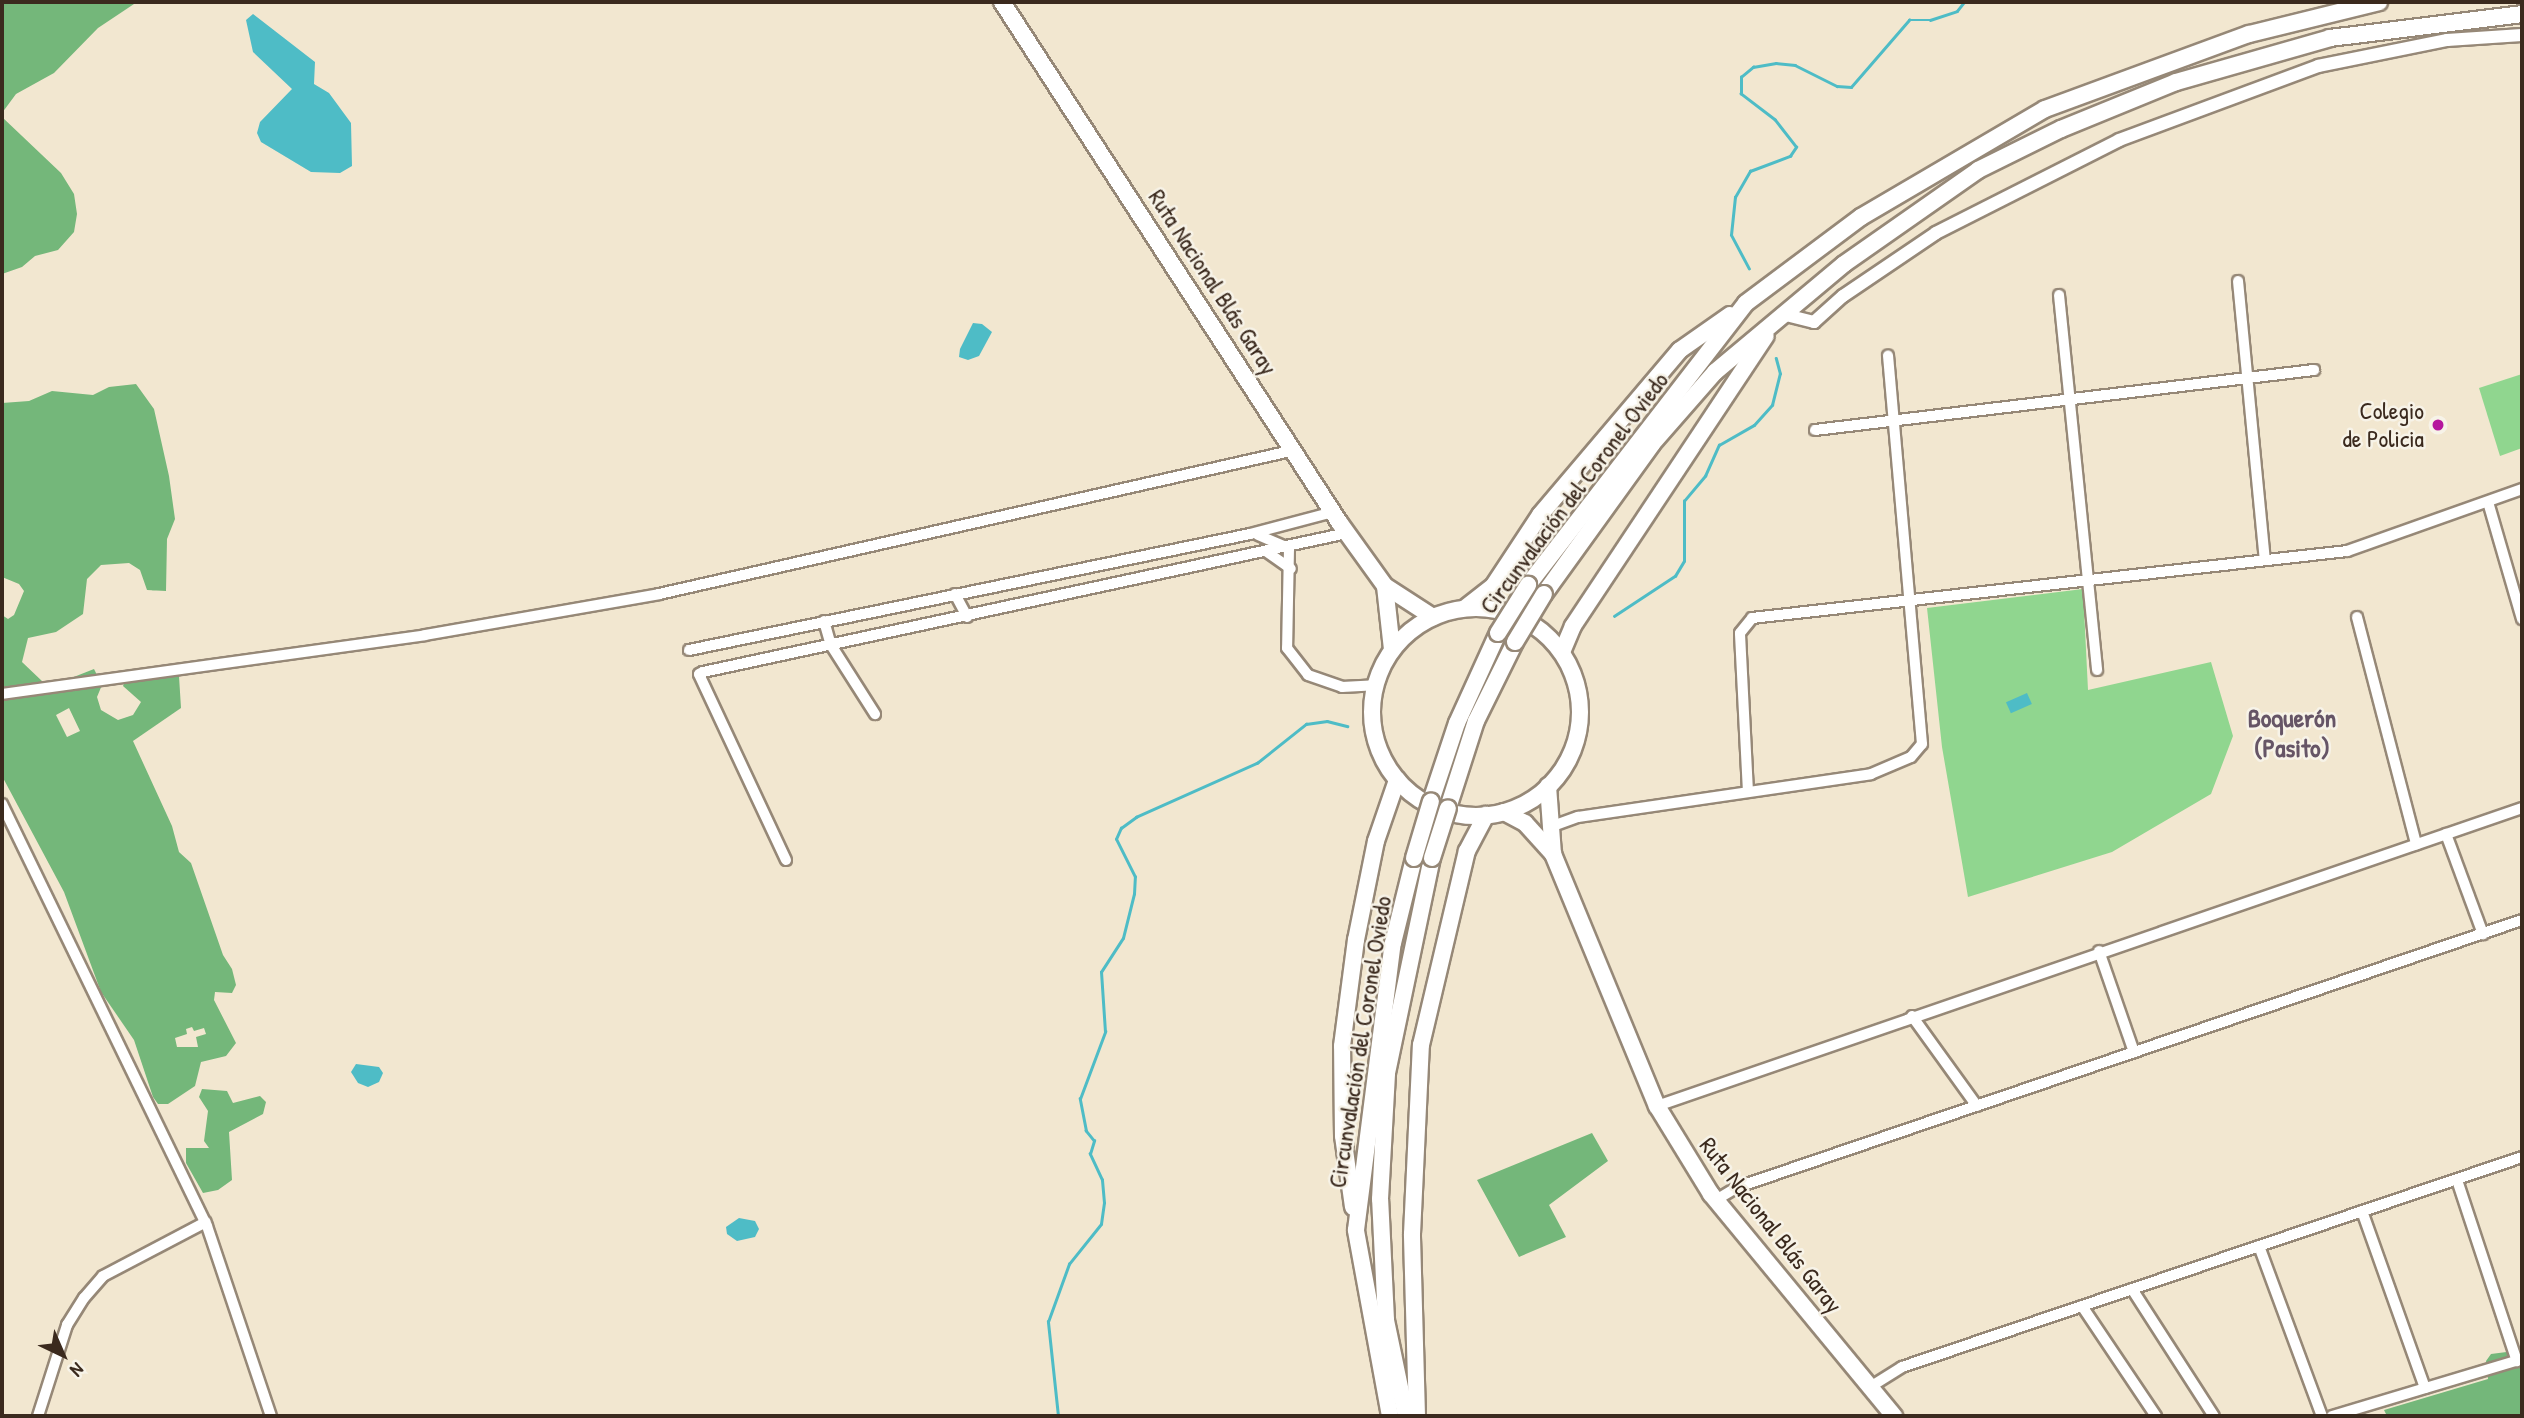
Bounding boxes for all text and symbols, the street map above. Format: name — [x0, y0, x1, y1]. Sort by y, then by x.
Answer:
street label: Ruta Nacional Blás Garay — [1142, 184, 1284, 380]
street label: Circunvalación del Coronel Oviedo — [1474, 367, 1674, 619]
place label: Colegio de Policia — [2342, 397, 2424, 453]
marker: Colegio de Policia — [2430, 417, 2446, 433]
district label: Boquerón (Pasito) — [2248, 702, 2336, 764]
street label: Circunvalación del Coronel Oviedo — [1323, 894, 1397, 1190]
street label: Ruta Nacional Blás Garay — [1694, 1131, 1848, 1319]
north arrow — [28, 1320, 98, 1390]
text: N — [65, 1357, 90, 1383]

